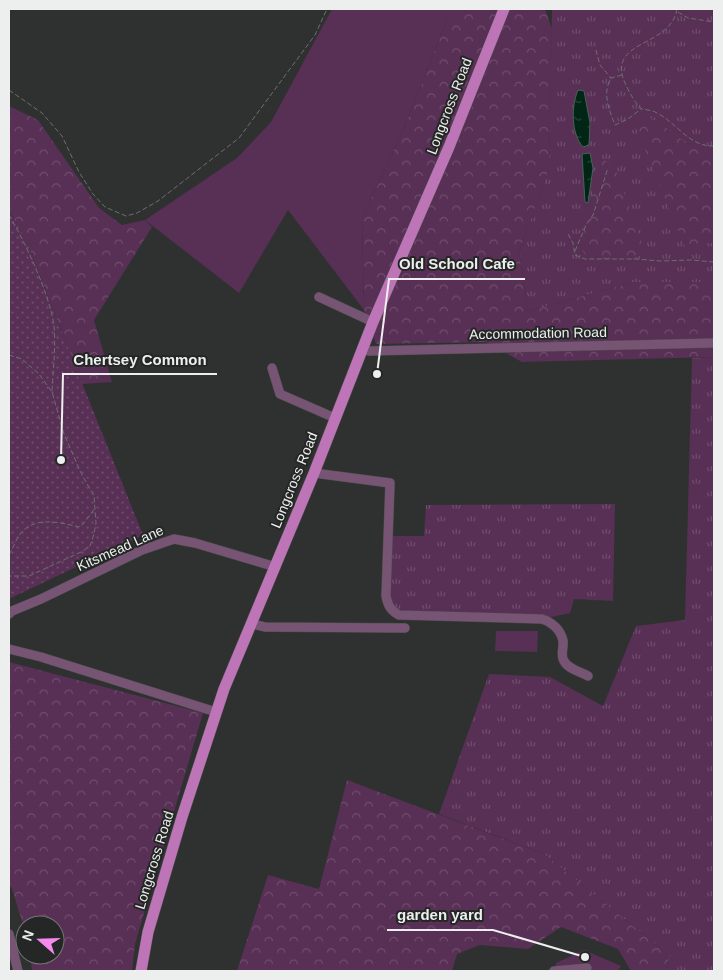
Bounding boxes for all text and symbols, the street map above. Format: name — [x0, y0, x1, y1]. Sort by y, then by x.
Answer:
street label: Longcross Road — [423, 56, 475, 156]
callout: Old School Cafe — [389, 249, 525, 279]
text: Old School Cafe — [399, 255, 515, 272]
street label: Accommodation Road — [469, 324, 607, 342]
callout: Chertsey Common — [63, 344, 217, 374]
text: Chertsey Common — [73, 351, 207, 368]
street label: Longcross Road — [267, 430, 321, 530]
street label: Kitsmead Lane — [74, 522, 166, 574]
street label: Longcross Road — [131, 809, 177, 911]
callout: garden yard — [387, 900, 493, 930]
text: garden yard — [397, 906, 483, 923]
north arrow — [15, 915, 65, 965]
text: N — [19, 928, 37, 943]

